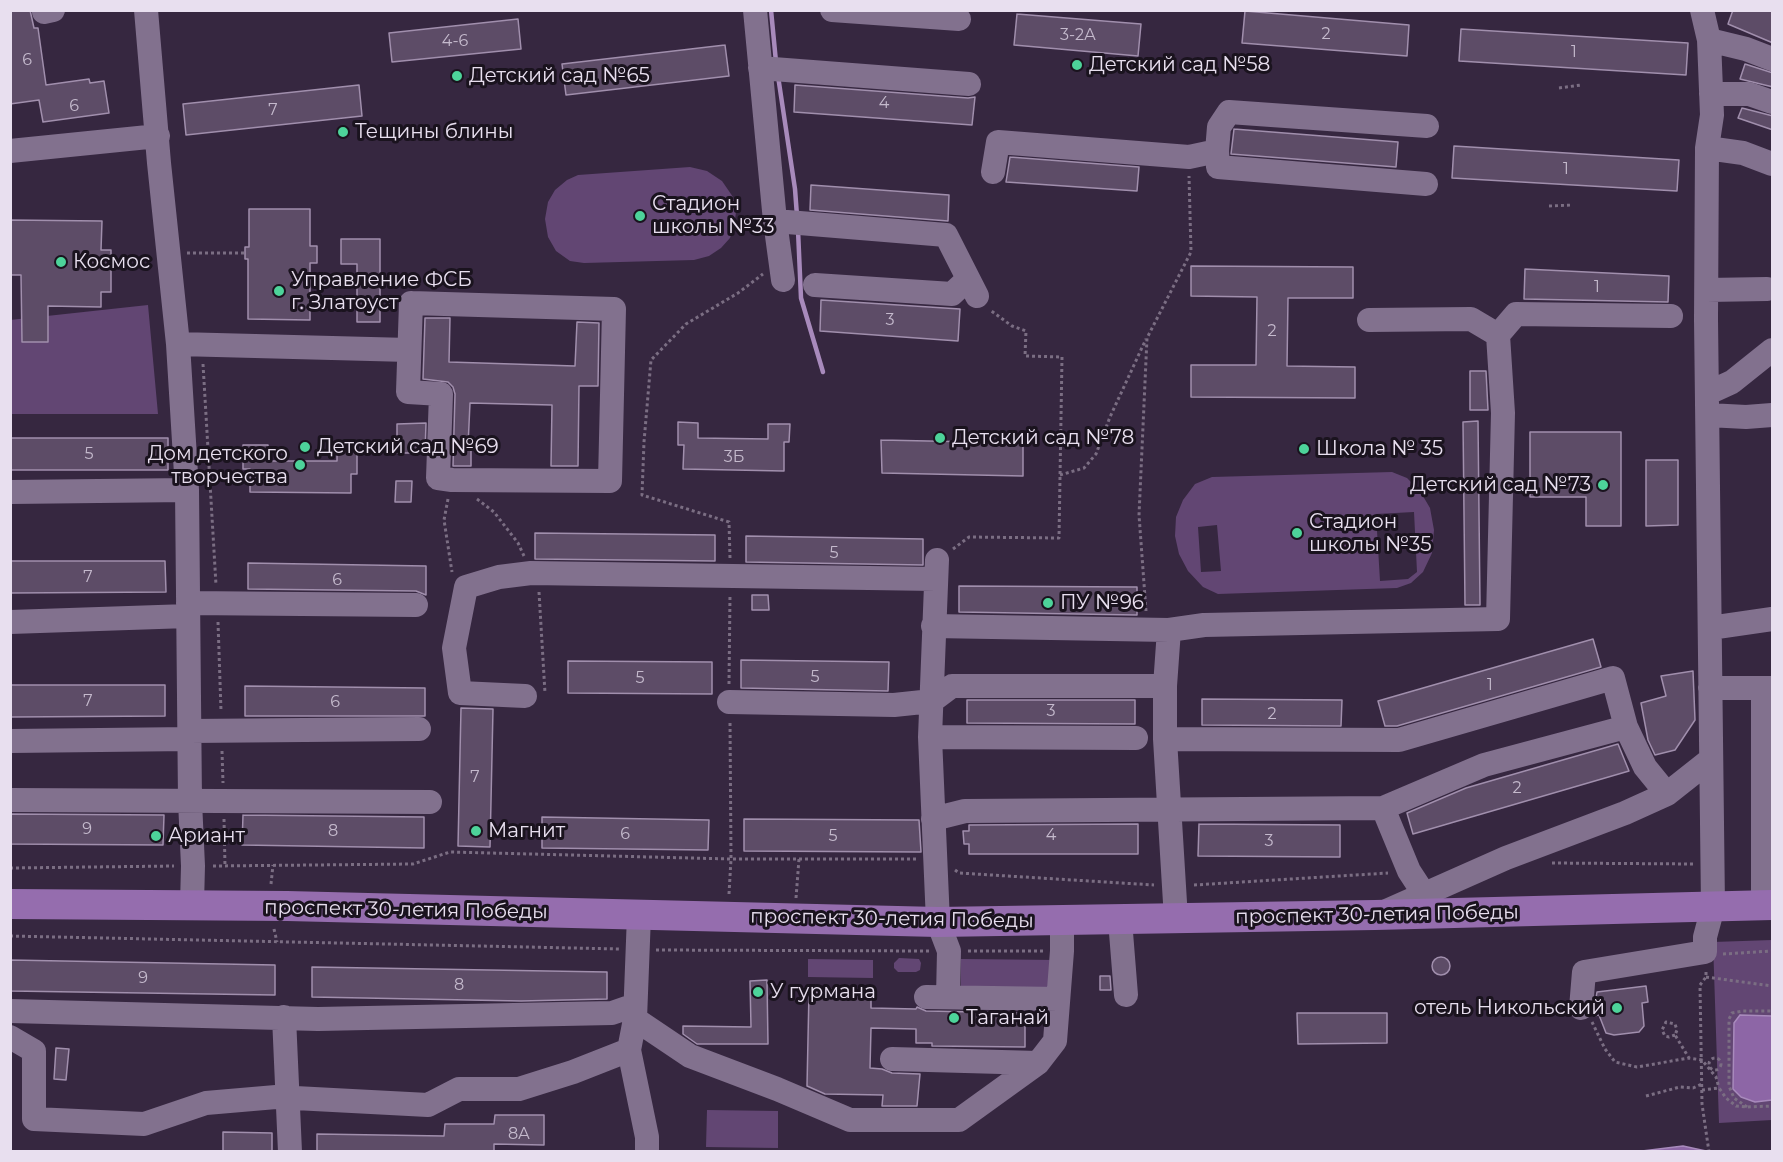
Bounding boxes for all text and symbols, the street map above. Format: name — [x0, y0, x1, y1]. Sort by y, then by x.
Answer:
house number: 2 — [1321, 24, 1331, 44]
house number: 3-2А — [1060, 25, 1096, 45]
house number: 4-6 — [442, 31, 468, 51]
house number: 1 — [1571, 42, 1577, 62]
house number: 6 — [22, 50, 32, 70]
place label: Детский сад №58 — [1089, 53, 1270, 77]
marker: Детский сад №58 — [1070, 58, 1084, 72]
place label: Детский сад №65 — [469, 64, 650, 88]
marker: Детский сад №65 — [450, 69, 464, 83]
house number: 4 — [879, 93, 889, 113]
house number: 6 — [69, 96, 79, 116]
house number: 7 — [268, 100, 278, 120]
place label: Тещины блины — [355, 120, 514, 144]
marker: Тещины блины — [336, 125, 350, 139]
house number: 1 — [1563, 159, 1569, 179]
place label: Стадион школы №33 — [652, 192, 775, 239]
marker: Стадион школы №33 — [633, 209, 647, 223]
place label: Космос — [73, 250, 150, 274]
marker: Космос — [54, 255, 68, 269]
place label: Управление ФСБ г. Златоуст — [291, 268, 472, 315]
house number: 1 — [1594, 277, 1600, 297]
marker: Управление ФСБ г. Златоуст — [272, 284, 286, 298]
house number: 3 — [885, 310, 895, 330]
house number: 2 — [1267, 321, 1277, 341]
place label: Детский сад №78 — [952, 426, 1134, 450]
marker: Детский сад №78 — [933, 431, 947, 445]
place label: Детский сад №69 — [317, 435, 499, 459]
place label: Школа № 35 — [1316, 437, 1443, 461]
marker: Детский сад №69 — [298, 440, 312, 454]
place label: Дом детского творчества — [148, 442, 288, 489]
marker: Школа № 35 — [1297, 442, 1311, 456]
house number: 5 — [84, 444, 94, 464]
house number: 3Б — [724, 447, 744, 467]
marker: Дом детского творчества — [293, 458, 307, 472]
place label: Детский сад №73 — [1410, 473, 1591, 497]
marker: Детский сад №73 — [1596, 478, 1610, 492]
place label: Стадион школы №35 — [1309, 510, 1432, 557]
marker: Стадион школы №35 — [1290, 526, 1304, 540]
house number: 5 — [829, 543, 839, 563]
house number: 7 — [83, 567, 93, 587]
house number: 6 — [332, 570, 342, 590]
place label: ПУ №96 — [1060, 591, 1144, 615]
marker: ПУ №96 — [1041, 596, 1055, 610]
house number: 5 — [810, 667, 820, 687]
house number: 5 — [635, 668, 645, 688]
house number: 1 — [1487, 675, 1493, 695]
house number: 7 — [83, 691, 93, 711]
house number: 6 — [330, 692, 340, 712]
house number: 3 — [1046, 701, 1056, 721]
house number: 2 — [1267, 704, 1277, 724]
house number: 7 — [470, 767, 480, 787]
house number: 2 — [1512, 778, 1522, 798]
house number: 9 — [82, 819, 92, 839]
place label: Магнит — [488, 819, 565, 843]
house number: 8 — [328, 821, 338, 841]
place label: Ариант — [168, 824, 245, 848]
marker: Магнит — [469, 824, 483, 838]
house number: 6 — [620, 824, 630, 844]
house number: 4 — [1046, 825, 1056, 845]
house number: 5 — [828, 826, 838, 846]
marker: Ариант — [149, 829, 163, 843]
house number: 3 — [1264, 831, 1274, 851]
street label: проспект 30-летия Победы — [264, 896, 548, 924]
street label: проспект 30-летия Победы — [1235, 901, 1519, 929]
street label: проспект 30-летия Победы — [750, 905, 1034, 933]
house number: 9 — [138, 968, 148, 988]
house number: 8 — [454, 975, 464, 995]
place label: У гурмана — [770, 980, 876, 1004]
marker: У гурмана — [751, 985, 765, 999]
place label: отель Никольский — [1414, 996, 1605, 1020]
marker: отель Никольский — [1610, 1001, 1624, 1015]
place label: Таганай — [966, 1006, 1049, 1030]
marker: Таганай — [947, 1011, 961, 1025]
house number: 8А — [508, 1124, 530, 1144]

